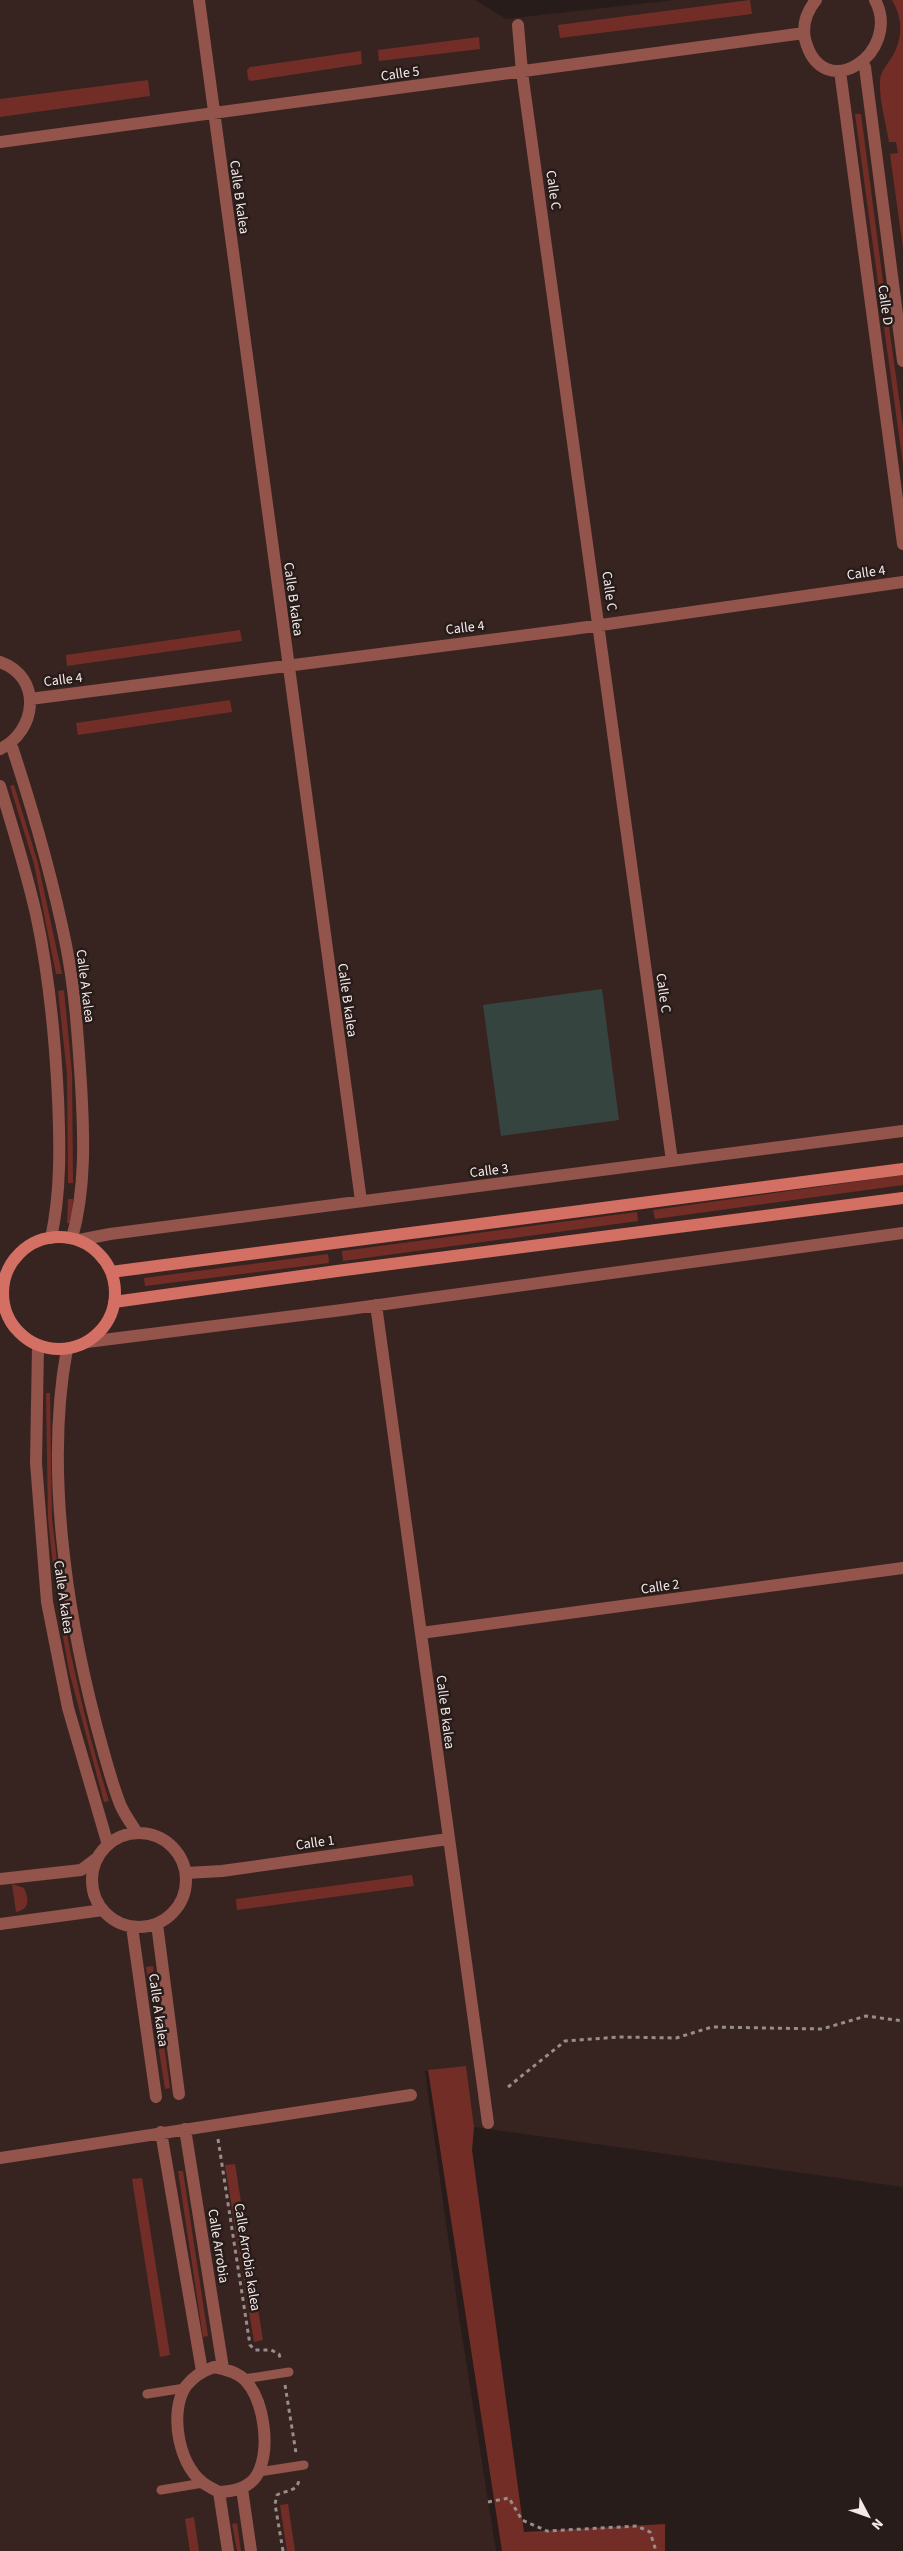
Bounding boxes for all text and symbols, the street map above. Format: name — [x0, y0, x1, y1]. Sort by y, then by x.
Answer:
street label: Calle 5 — [379, 61, 421, 87]
street label: Calle B kalea — [224, 159, 254, 235]
street label: Calle C — [540, 169, 566, 211]
street label: Calle D — [872, 284, 898, 327]
street label: Calle 4 — [845, 560, 887, 586]
street label: Calle B kalea — [278, 561, 308, 637]
street label: Calle C — [596, 570, 622, 612]
street label: Calle 4 — [445, 616, 486, 640]
street label: Calle 4 — [43, 668, 84, 692]
street label: Calle A kalea — [71, 948, 99, 1024]
street label: Calle B kalea — [332, 962, 362, 1038]
street label: Calle C — [650, 972, 676, 1014]
street label: Calle 3 — [469, 1159, 510, 1183]
street label: Calle A kalea — [48, 1559, 78, 1635]
street label: Calle 2 — [639, 1574, 681, 1600]
street label: Calle B kalea — [431, 1674, 459, 1750]
street label: Calle 1 — [294, 1830, 336, 1856]
street label: Calle A kalea — [143, 1972, 173, 2048]
street label: Calle Arrobia kalea — [229, 2202, 265, 2313]
street label: Calle Arrobia — [202, 2208, 234, 2285]
north arrow — [843, 2491, 893, 2541]
text: N — [866, 2514, 888, 2534]

